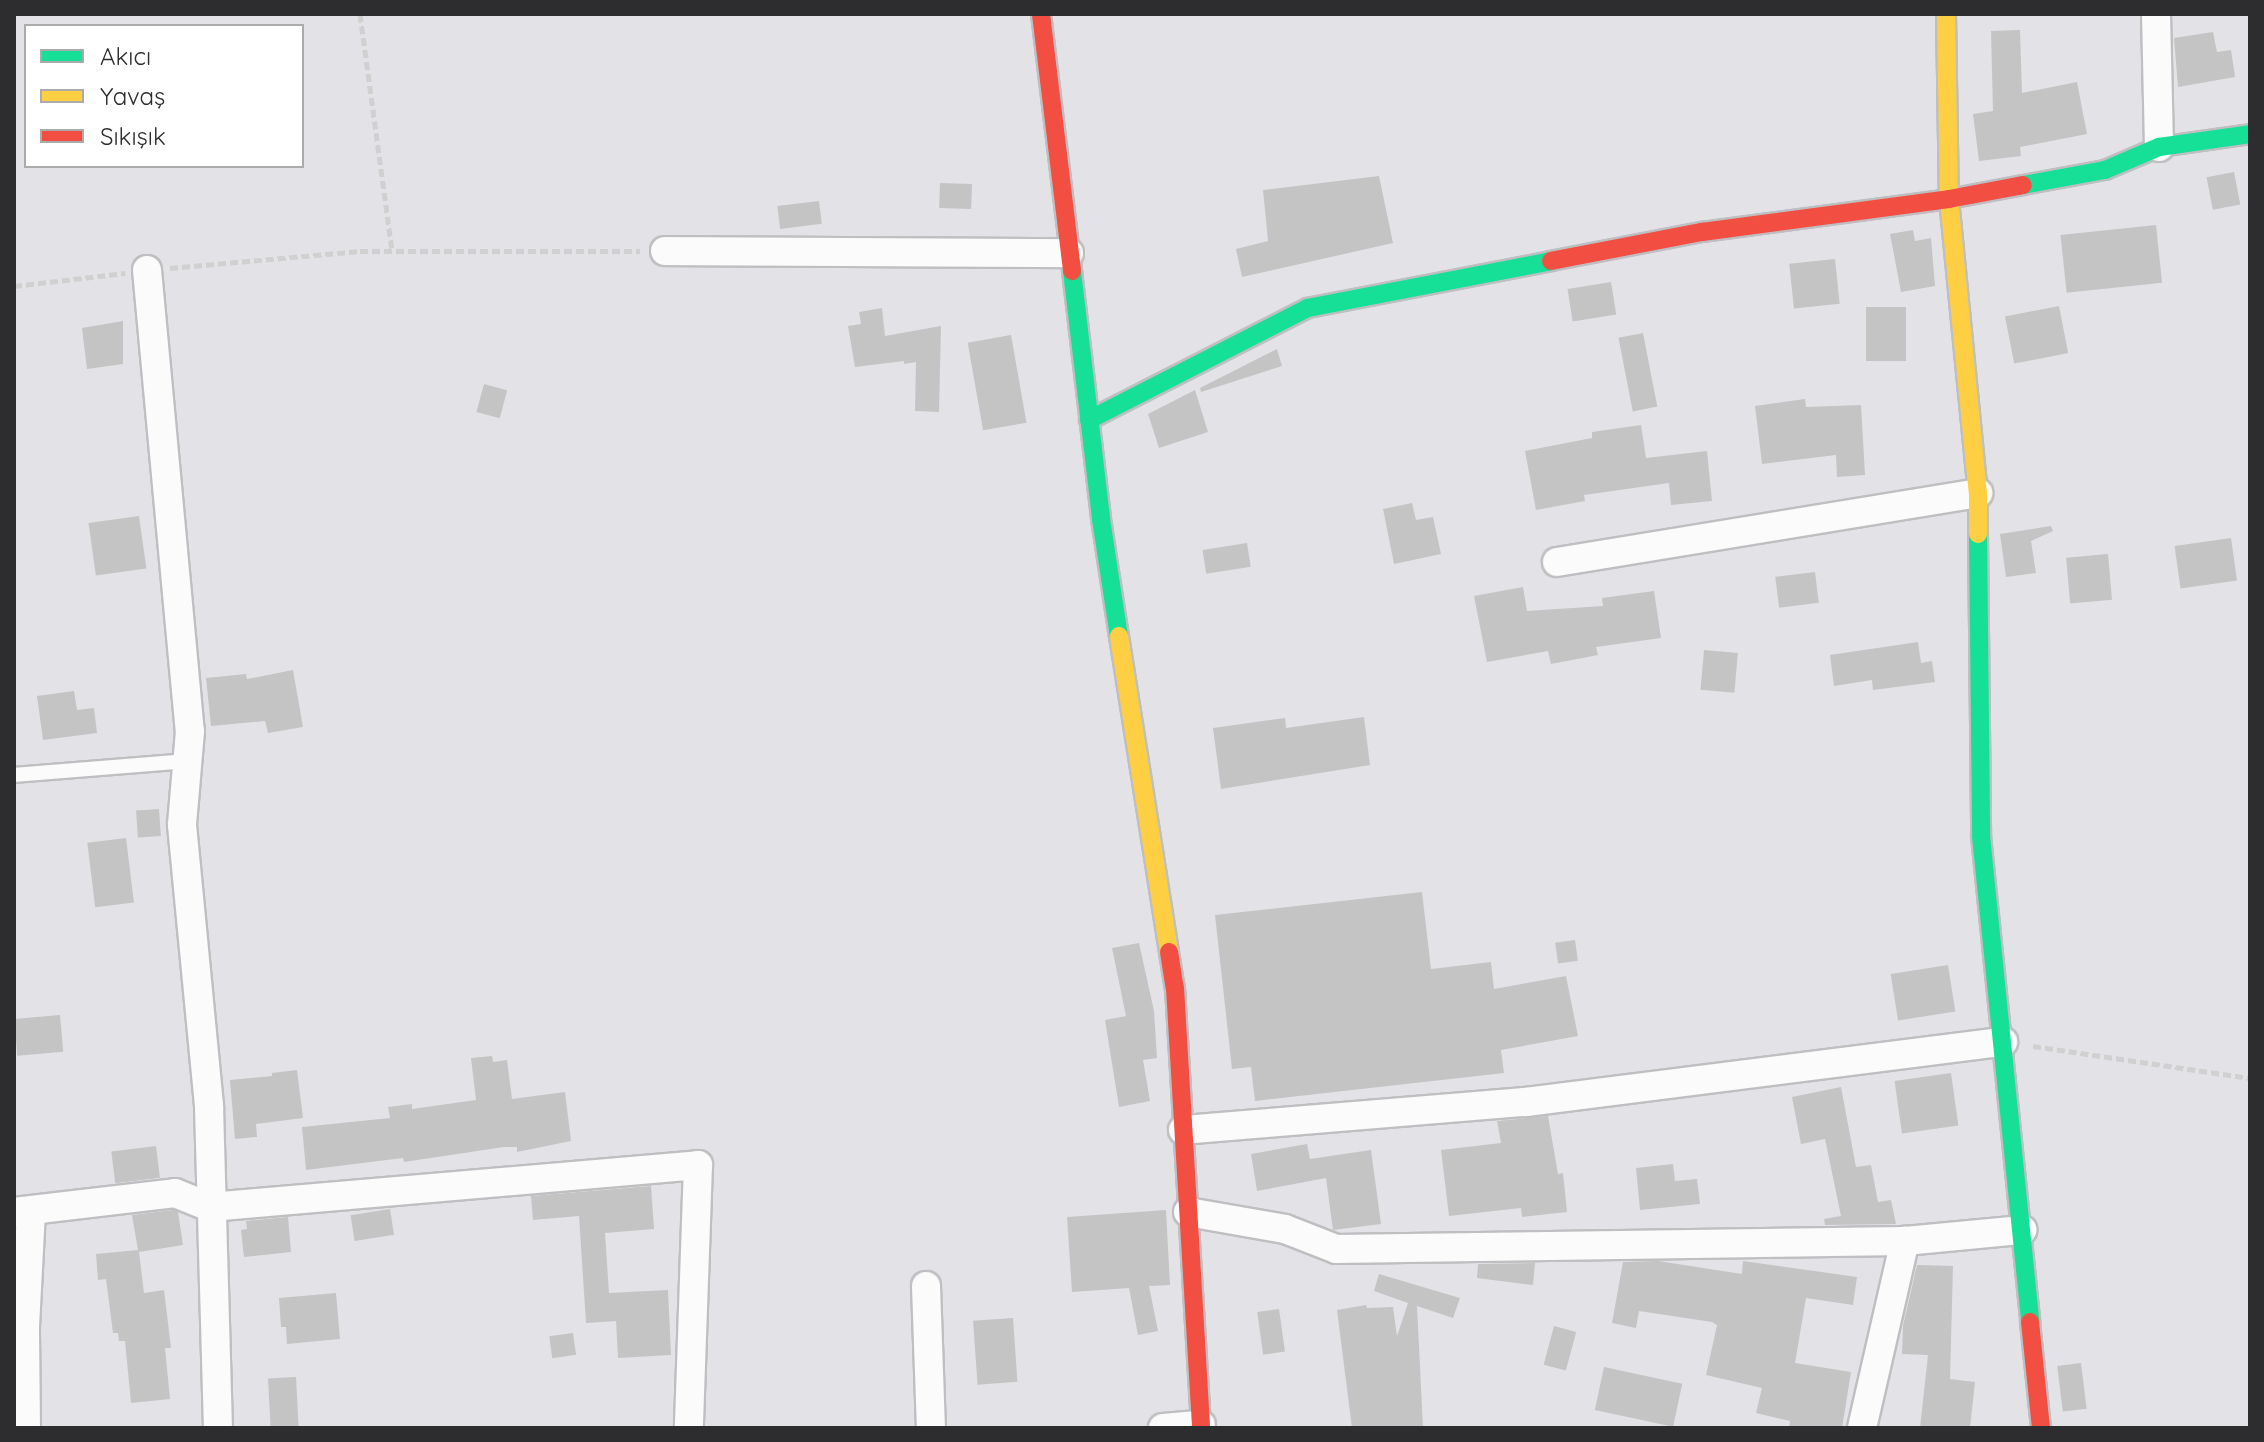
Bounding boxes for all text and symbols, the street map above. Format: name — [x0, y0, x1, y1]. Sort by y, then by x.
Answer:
legend — [24, 24, 304, 168]
text: Akıcı — [100, 41, 151, 71]
text: Yavaş — [100, 81, 165, 111]
text: Sıkışık — [100, 121, 166, 151]

